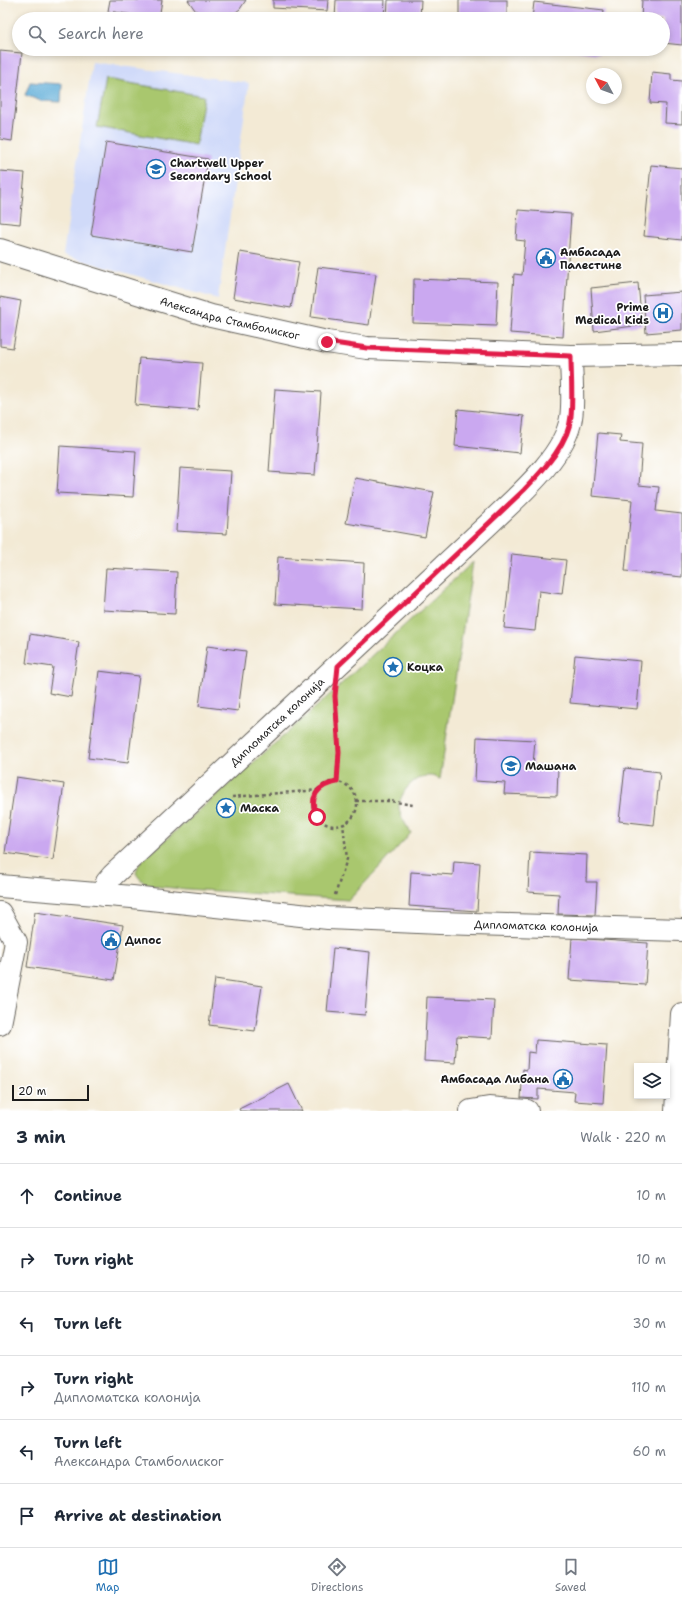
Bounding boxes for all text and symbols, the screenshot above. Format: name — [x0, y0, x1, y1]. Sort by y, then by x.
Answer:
search box — [12, 12, 670, 56]
icon: search — [26, 23, 48, 45]
text: Search here — [58, 24, 144, 44]
north arrow — [586, 68, 622, 104]
place label: Chartwell Upper Secondary School — [170, 156, 272, 184]
school or university icon: Chartwell Upper Secondary School — [145, 158, 167, 180]
place label: Амбасада Палестине — [560, 245, 622, 273]
public building icon: Амбасада Палестине — [535, 247, 557, 269]
street label: Александра Стамболиског — [158, 293, 301, 343]
place label: Prime Medical Kids — [575, 300, 649, 328]
hospital icon: Prime Medical Kids — [652, 302, 674, 324]
route end — [318, 333, 336, 351]
place icon: Коцка — [382, 656, 404, 678]
place label: Коцка — [407, 660, 444, 675]
street label: Дипломатска колонија — [227, 674, 328, 770]
school or university icon: Машана — [500, 755, 522, 777]
place label: Машана — [525, 759, 577, 774]
place icon: Маска — [215, 797, 237, 819]
place label: Маска — [240, 801, 279, 816]
route start — [308, 808, 326, 826]
street label: Дипломатска колонија — [474, 916, 599, 935]
public building icon: Дипос — [100, 929, 122, 951]
place label: Дипос — [125, 933, 161, 948]
map controls — [634, 1063, 670, 1099]
button: layers — [634, 1063, 670, 1099]
public building icon: Амбасада Либана — [552, 1068, 574, 1090]
place label: Амбасада Либана — [440, 1072, 549, 1087]
scale bar — [12, 1083, 89, 1102]
text: 20 m — [18, 1084, 46, 1099]
text: 3 min — [16, 1126, 66, 1148]
text: Walk · 220 m — [580, 1129, 666, 1146]
icon: ahead — [16, 1185, 38, 1207]
text: Continue — [54, 1186, 122, 1206]
text: 10 m — [636, 1187, 666, 1204]
icon: right — [16, 1249, 38, 1271]
text: Turn right — [54, 1250, 134, 1270]
text: 10 m — [636, 1251, 666, 1268]
icon: left — [16, 1313, 38, 1335]
text: Turn left — [54, 1314, 122, 1334]
text: 30 m — [632, 1315, 666, 1332]
text: Turn right — [54, 1369, 134, 1389]
icon: right — [16, 1377, 38, 1399]
text: 110 m — [631, 1379, 666, 1396]
text: Дипломатска колонија — [54, 1389, 201, 1406]
text: Turn left — [54, 1433, 122, 1453]
icon: left — [16, 1441, 38, 1463]
text: 60 m — [633, 1443, 666, 1460]
text: Александра Стамболиског — [54, 1453, 224, 1470]
icon: arrive — [16, 1505, 38, 1527]
text: Arrive at destination — [54, 1506, 222, 1526]
tab: Map — [96, 1556, 119, 1595]
tab: Directions — [311, 1556, 363, 1595]
tab: Saved — [555, 1556, 586, 1595]

